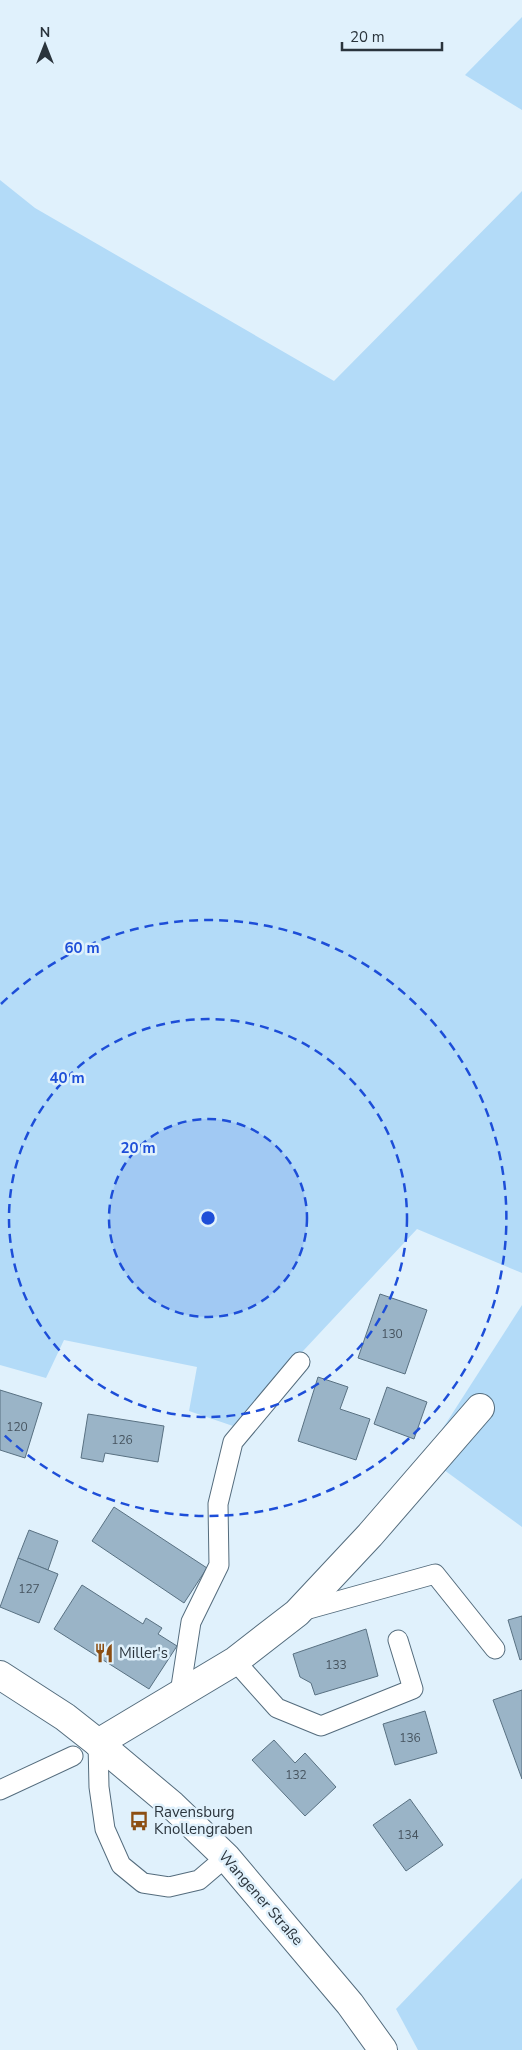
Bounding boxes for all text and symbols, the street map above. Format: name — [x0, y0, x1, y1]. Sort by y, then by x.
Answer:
north arrow — [20, 20, 70, 70]
scale bar — [342, 20, 442, 52]
text: N — [40, 23, 50, 42]
text: 20 m — [350, 27, 385, 47]
text: 60 m — [64, 938, 100, 958]
text: 40 m — [49, 1068, 85, 1088]
text: 20 m — [120, 1138, 156, 1158]
centre of rings — [199, 1209, 217, 1227]
house number: 130 — [381, 1326, 403, 1342]
house number: 120 — [6, 1419, 28, 1435]
house number: 126 — [111, 1432, 133, 1448]
house number: 127 — [18, 1581, 40, 1597]
restaurant icon: Miller's — [93, 1642, 115, 1664]
place label: Miller's — [119, 1643, 168, 1663]
house number: 133 — [325, 1657, 347, 1673]
house number: 136 — [399, 1730, 421, 1746]
house number: 132 — [285, 1767, 307, 1783]
place label: Ravensburg Knollengraben — [154, 1802, 253, 1839]
bus stop icon: Ravensburg Knollengraben — [128, 1810, 150, 1832]
house number: 134 — [397, 1827, 419, 1843]
street label: Wangener Straße — [214, 1846, 308, 1950]

